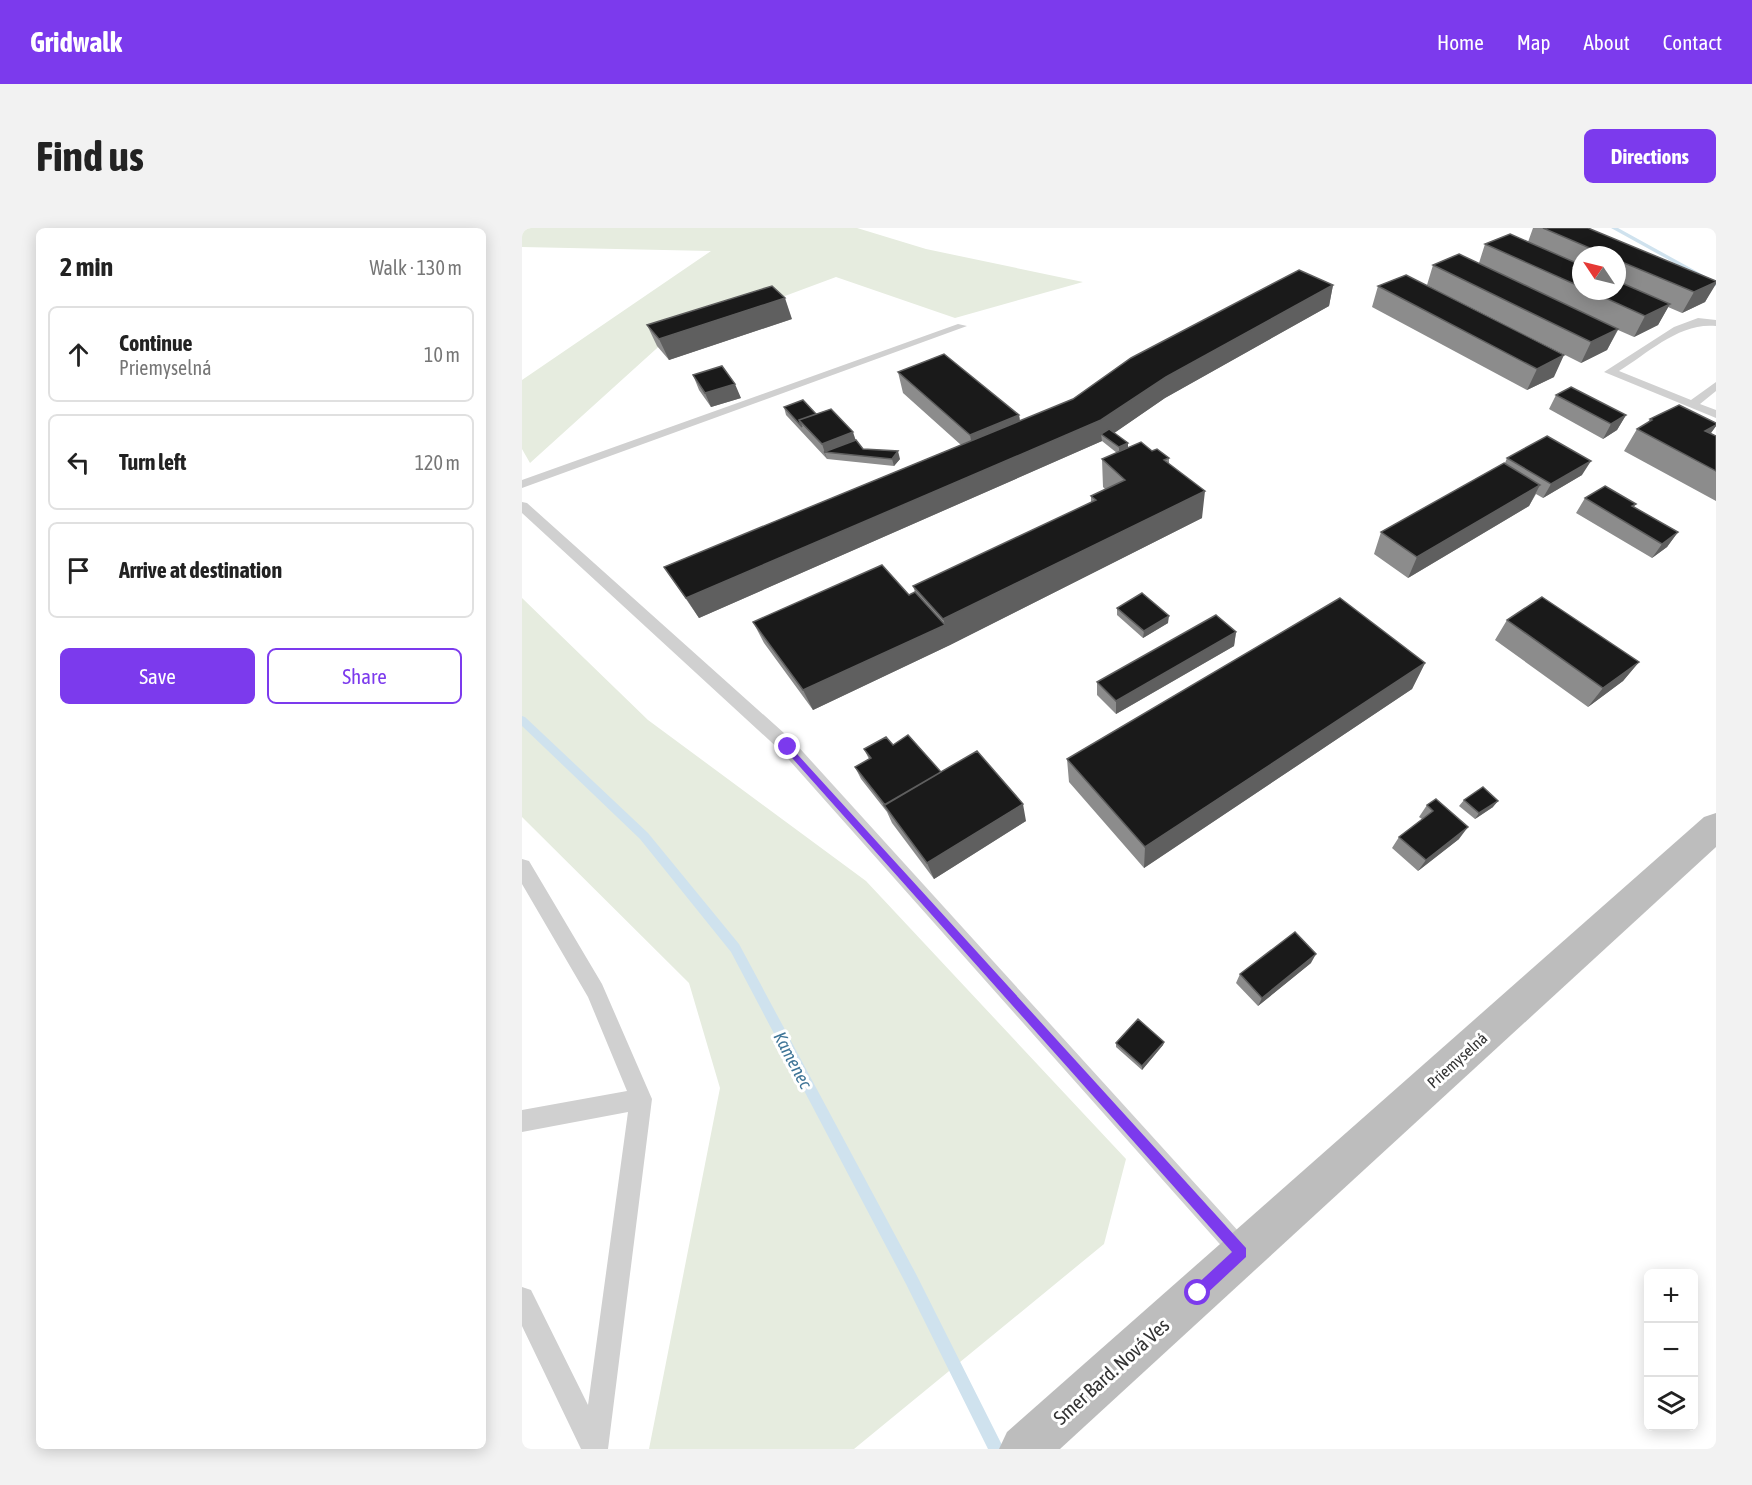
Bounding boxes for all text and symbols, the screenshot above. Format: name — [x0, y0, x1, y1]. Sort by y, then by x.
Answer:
text: Gridwalk — [30, 26, 122, 58]
text: Home — [1437, 30, 1484, 54]
text: Map — [1517, 30, 1551, 54]
text: About — [1584, 30, 1630, 54]
text: Contact — [1663, 30, 1722, 54]
button: Directions — [1584, 129, 1716, 183]
text: Find us — [36, 132, 144, 180]
north arrow — [1572, 246, 1626, 300]
text: 2 min — [60, 252, 113, 282]
text: Walk · 130 m — [370, 256, 462, 279]
text: Continue — [119, 330, 193, 356]
icon: ahead — [62, 338, 95, 371]
text: 10 m — [424, 343, 460, 366]
text: Priemyselná — [119, 356, 211, 379]
icon: left — [62, 446, 95, 479]
text: Turn left — [119, 449, 186, 475]
text: 120 m — [415, 451, 460, 474]
icon: arrive — [62, 554, 95, 587]
text: Arrive at destination — [119, 557, 282, 583]
button: Save — [60, 648, 255, 704]
button: Share — [267, 648, 462, 704]
route end — [774, 733, 800, 759]
water label: Kamenec — [769, 1028, 817, 1092]
street label: Priemyselná — [1423, 1029, 1491, 1092]
map controls — [1644, 1269, 1698, 1431]
button: + — [1644, 1269, 1698, 1323]
route start — [1184, 1279, 1210, 1305]
street label: Smer Bard. Nová Ves — [1049, 1313, 1173, 1429]
button: − — [1644, 1323, 1698, 1377]
button: layers — [1644, 1377, 1698, 1431]

